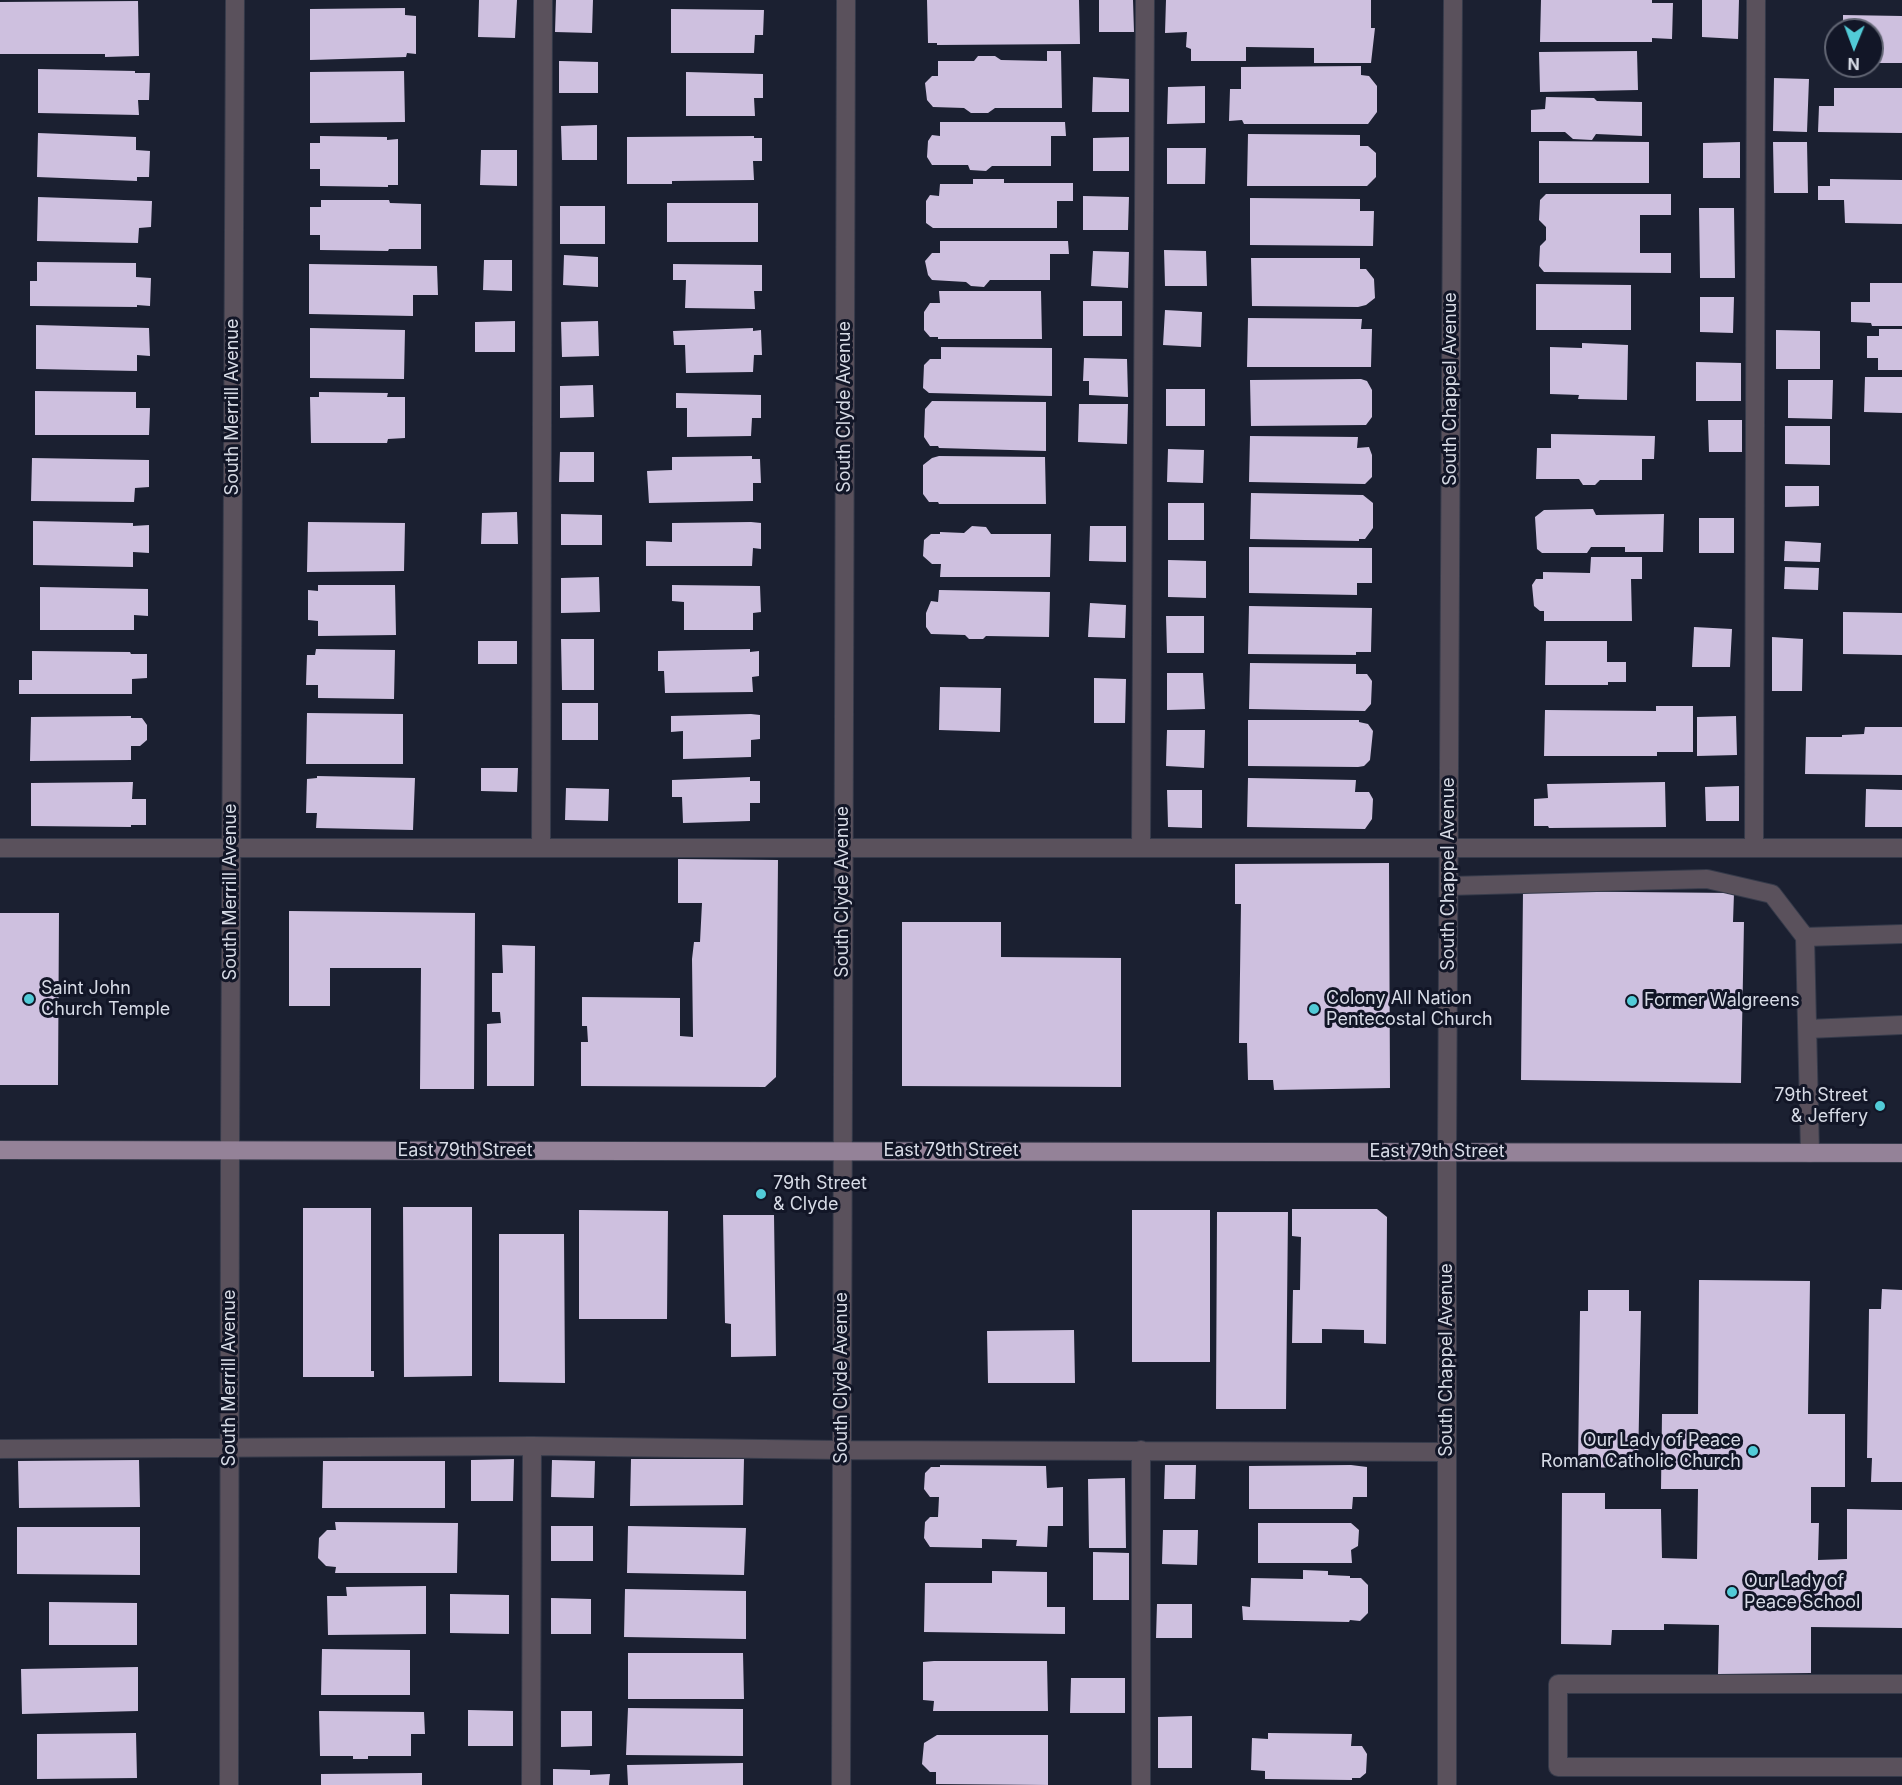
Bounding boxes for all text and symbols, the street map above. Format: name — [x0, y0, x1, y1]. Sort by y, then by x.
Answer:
north arrow — [1824, 18, 1884, 78]
text: N — [1847, 54, 1860, 74]
street label: South Chappel Avenue — [1440, 292, 1462, 486]
street label: South Merrill Avenue — [222, 319, 244, 495]
street label: South Clyde Avenue — [834, 321, 856, 493]
street label: South Chappel Avenue — [1438, 777, 1460, 971]
street label: South Merrill Avenue — [220, 804, 242, 980]
street label: South Clyde Avenue — [832, 806, 854, 978]
place label: Saint John Church Temple — [41, 978, 170, 1020]
place label: Colony All Nation Pentecostal Church — [1326, 988, 1493, 1030]
place label: Former Walgreens — [1644, 990, 1800, 1012]
marker: Saint John Church Temple — [22, 992, 36, 1006]
marker: Former Walgreens — [1625, 994, 1639, 1008]
marker: Colony All Nation Pentecostal Church — [1307, 1002, 1321, 1016]
place label: 79th Street & Jeffery — [1774, 1085, 1868, 1128]
marker: 79th Street & Jeffery — [1873, 1099, 1887, 1113]
street label: East 79th Street — [397, 1140, 533, 1162]
street label: East 79th Street — [883, 1140, 1019, 1162]
street label: East 79th Street — [1369, 1141, 1505, 1163]
place label: 79th Street & Clyde — [773, 1173, 867, 1216]
marker: 79th Street & Clyde — [754, 1187, 768, 1201]
street label: South Chappel Avenue — [1436, 1263, 1458, 1457]
street label: South Merrill Avenue — [219, 1290, 241, 1466]
street label: South Clyde Avenue — [831, 1292, 853, 1464]
place label: Our Lady of Peace Roman Catholic Church — [1541, 1430, 1741, 1472]
marker: Our Lady of Peace Roman Catholic Church — [1746, 1444, 1760, 1458]
place label: Our Lady of Peace School — [1744, 1571, 1860, 1614]
marker: Our Lady of Peace School — [1725, 1585, 1739, 1599]

